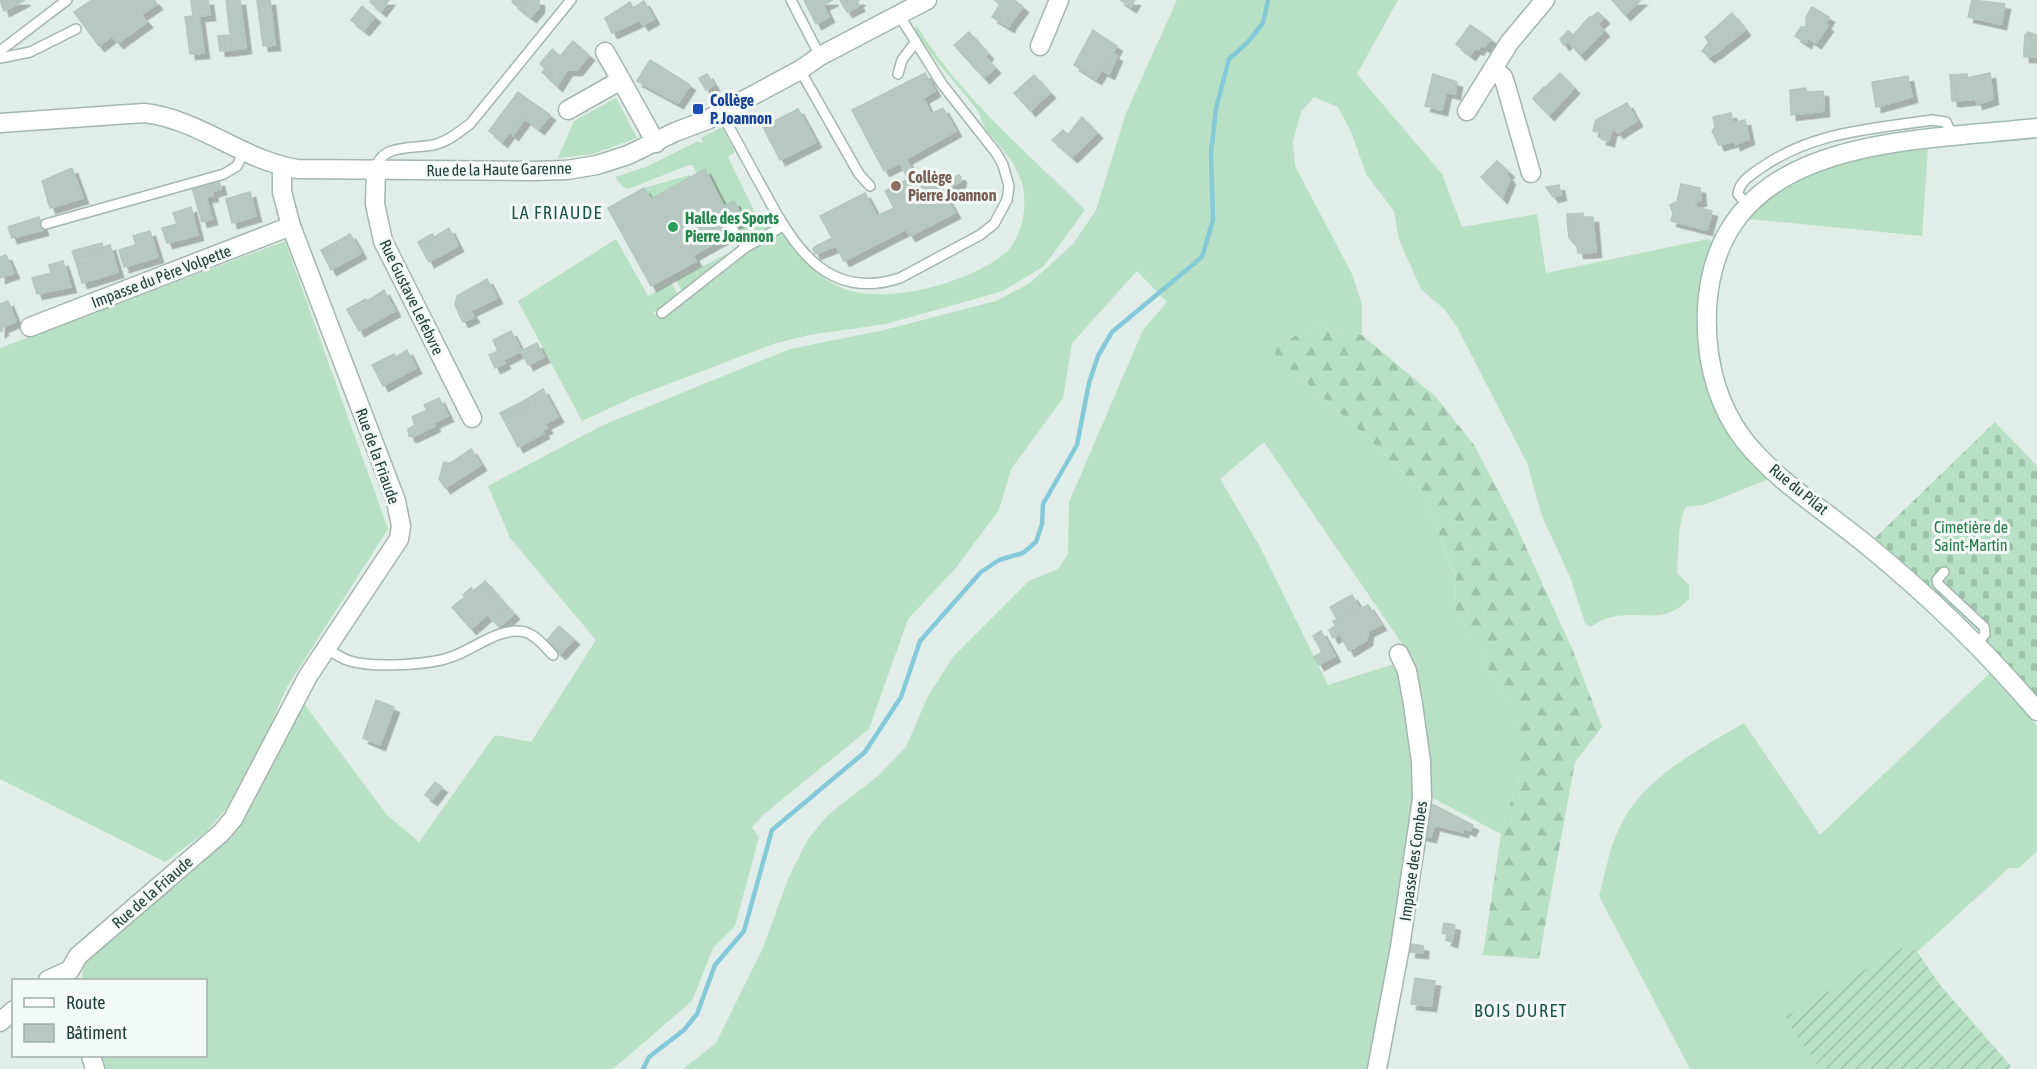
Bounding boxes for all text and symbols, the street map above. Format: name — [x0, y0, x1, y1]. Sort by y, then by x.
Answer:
place label: Collège P. Joannon — [710, 91, 772, 127]
marker: Collège P. Joannon — [691, 102, 705, 116]
street label: Rue de la Haute Garenne — [426, 159, 572, 179]
place label: Collège Pierre Joannon — [908, 168, 997, 204]
marker: Collège Pierre Joannon — [889, 179, 903, 193]
district label: LA FRIAUDE — [511, 202, 603, 223]
place label: Halle des Sports Pierre Joannon — [685, 209, 779, 245]
marker: Halle des Sports Pierre Joannon — [666, 220, 680, 234]
street label: Rue Gustave Lefebvre — [376, 236, 448, 358]
street label: Impasse du Père Volpette — [89, 241, 234, 312]
street label: Rue de la Friaude — [352, 406, 404, 506]
street label: Rue du Pilat — [1766, 460, 1832, 518]
park label: Cimetière de Saint-Martin — [1934, 518, 2008, 554]
street label: Impasse des Combes — [1396, 800, 1431, 922]
street label: Rue de la Friaude — [108, 852, 196, 932]
legend — [12, 979, 207, 1057]
text: Route — [66, 992, 105, 1013]
district label: BOIS DURET — [1474, 1000, 1568, 1021]
text: Bâtiment — [66, 1022, 127, 1043]

